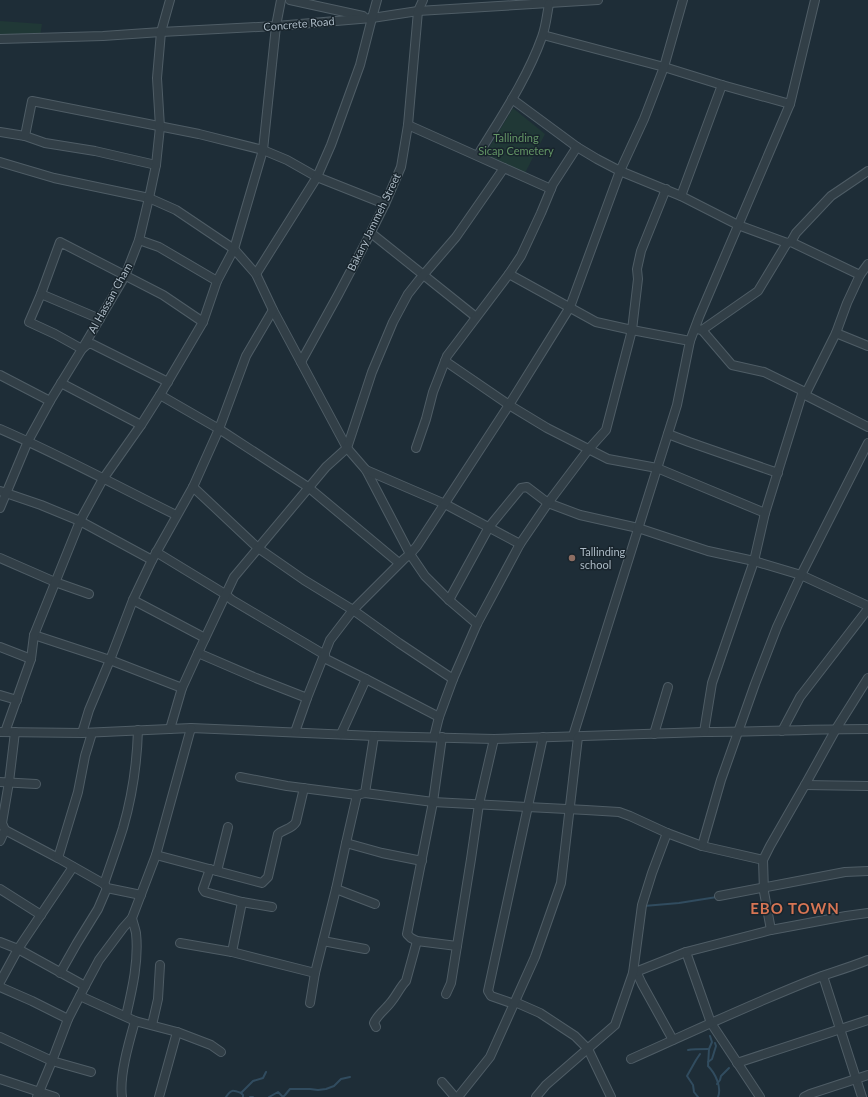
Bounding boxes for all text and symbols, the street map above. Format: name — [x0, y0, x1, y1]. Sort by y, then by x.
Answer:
street label: Concrete Road — [263, 14, 335, 33]
park label: Tallinding Sicap Cemetery — [478, 131, 554, 157]
street label: Bakary Jammeh Street — [344, 171, 403, 273]
street label: Al Hassan Cham — [85, 260, 134, 335]
place label: Tallinding school — [580, 545, 626, 571]
marker: Tallinding school — [567, 553, 577, 563]
district label: EBO TOWN — [750, 899, 840, 917]

